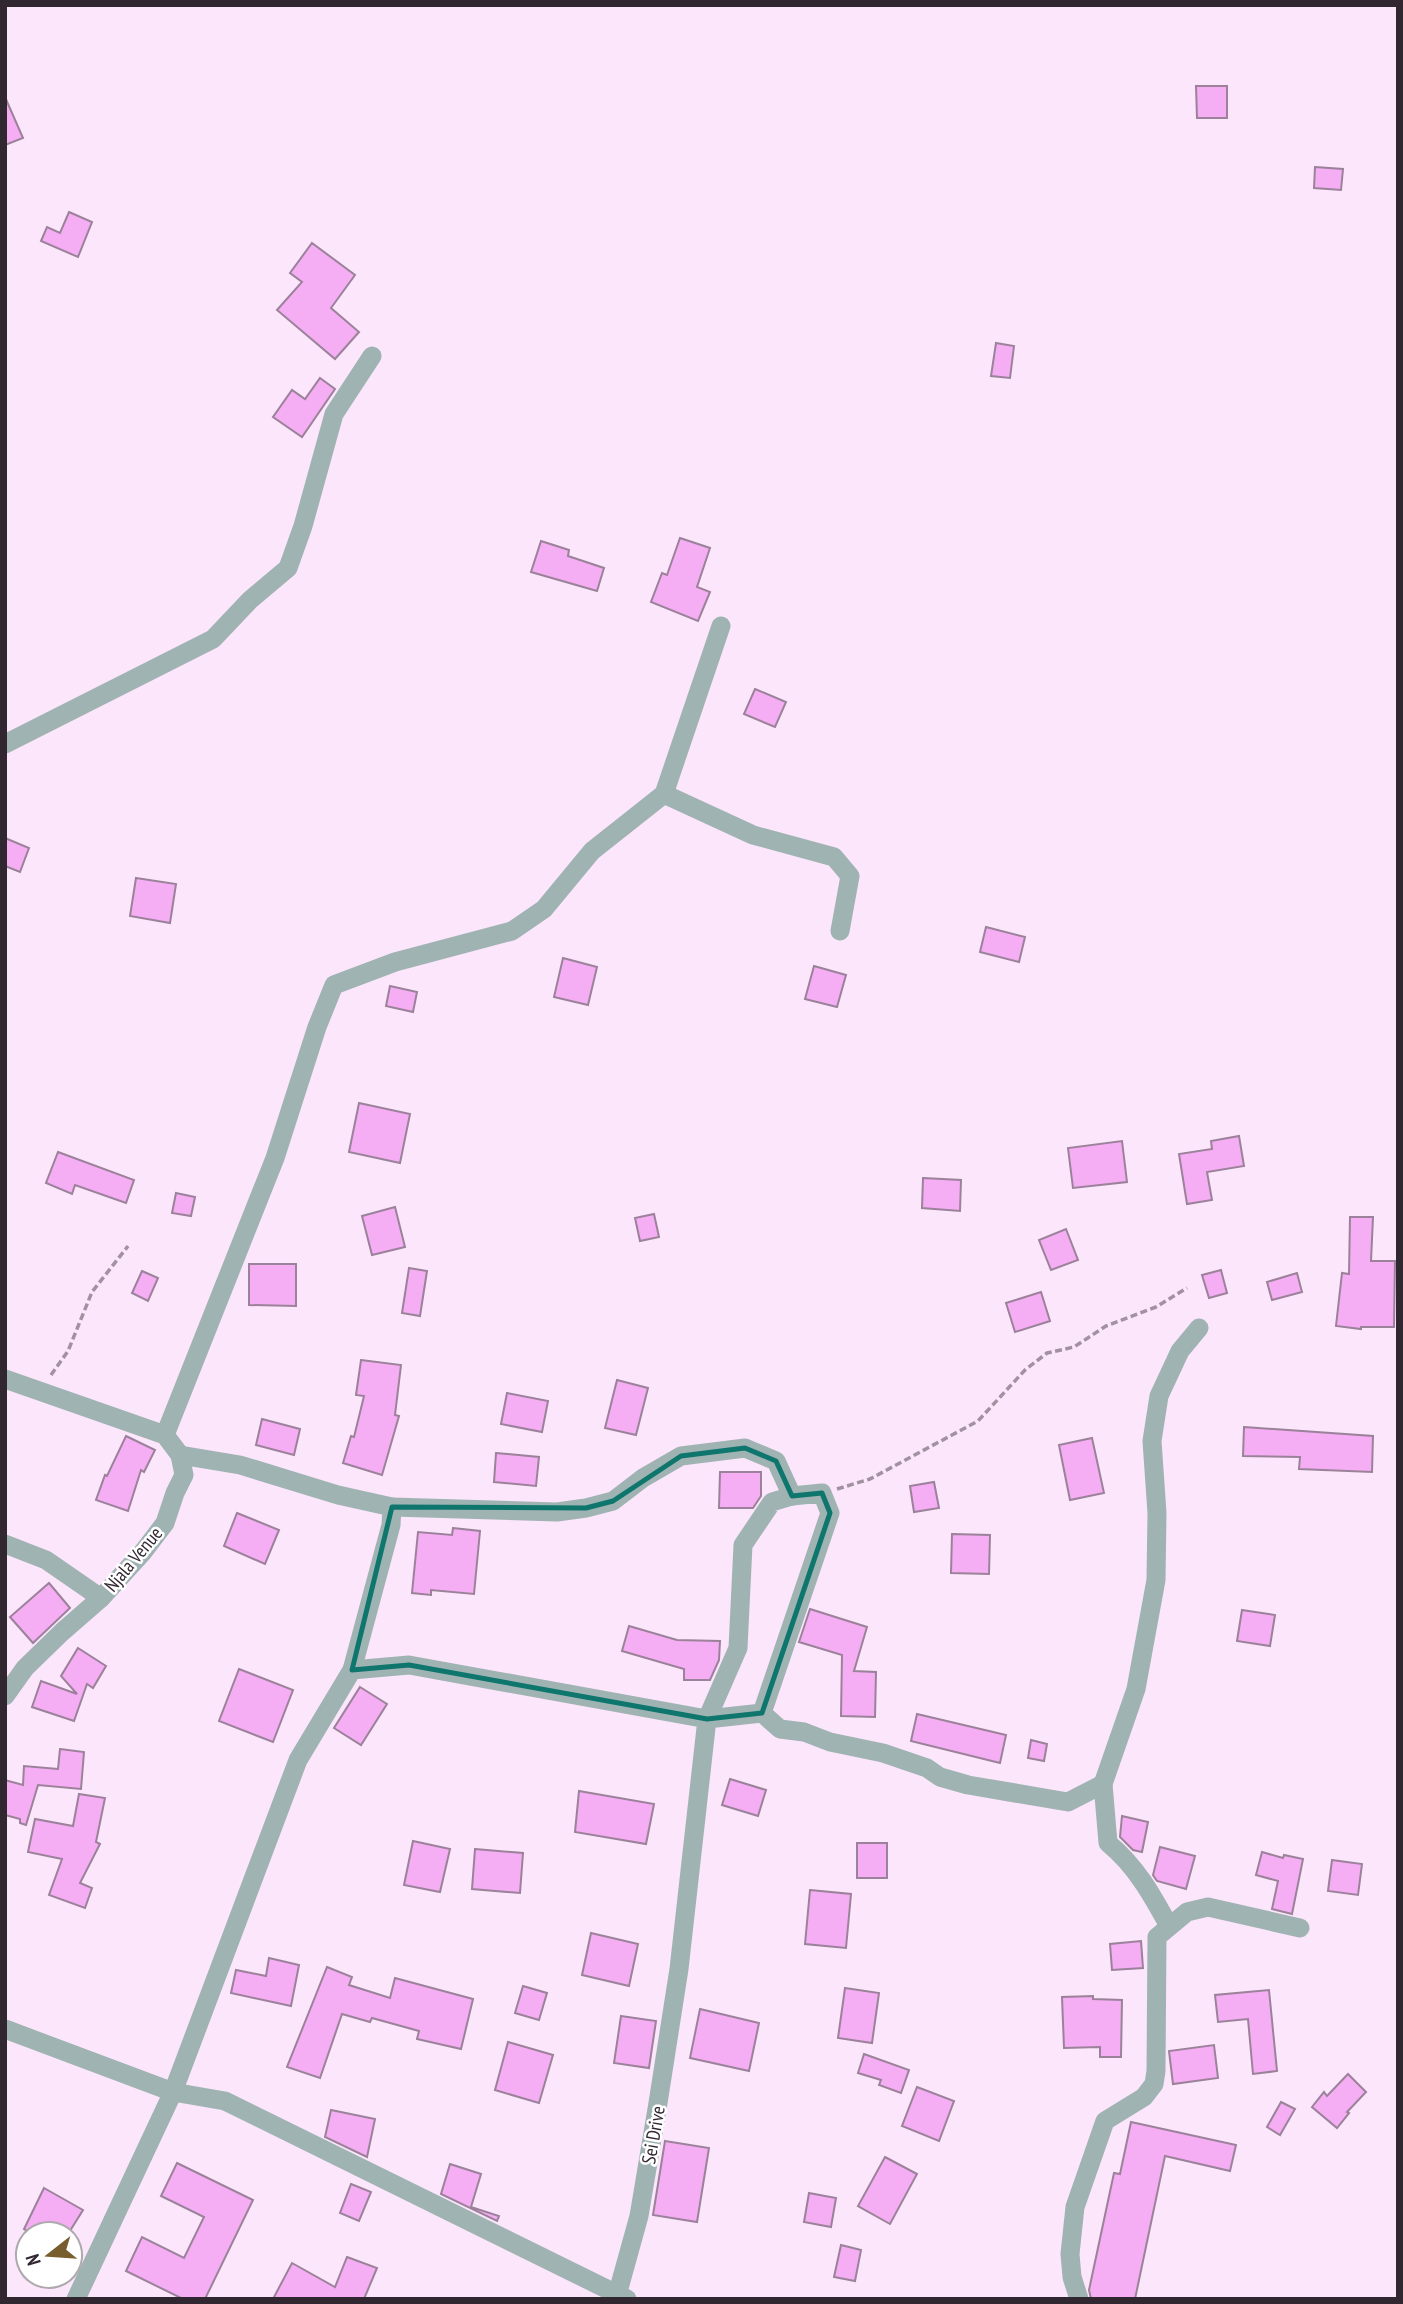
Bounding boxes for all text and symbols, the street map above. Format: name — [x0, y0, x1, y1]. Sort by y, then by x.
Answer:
street label: Njala Venue — [99, 1521, 167, 1596]
street label: Sei Drive — [636, 2104, 670, 2166]
north arrow — [14, 2220, 84, 2290]
text: N — [20, 2252, 46, 2268]

